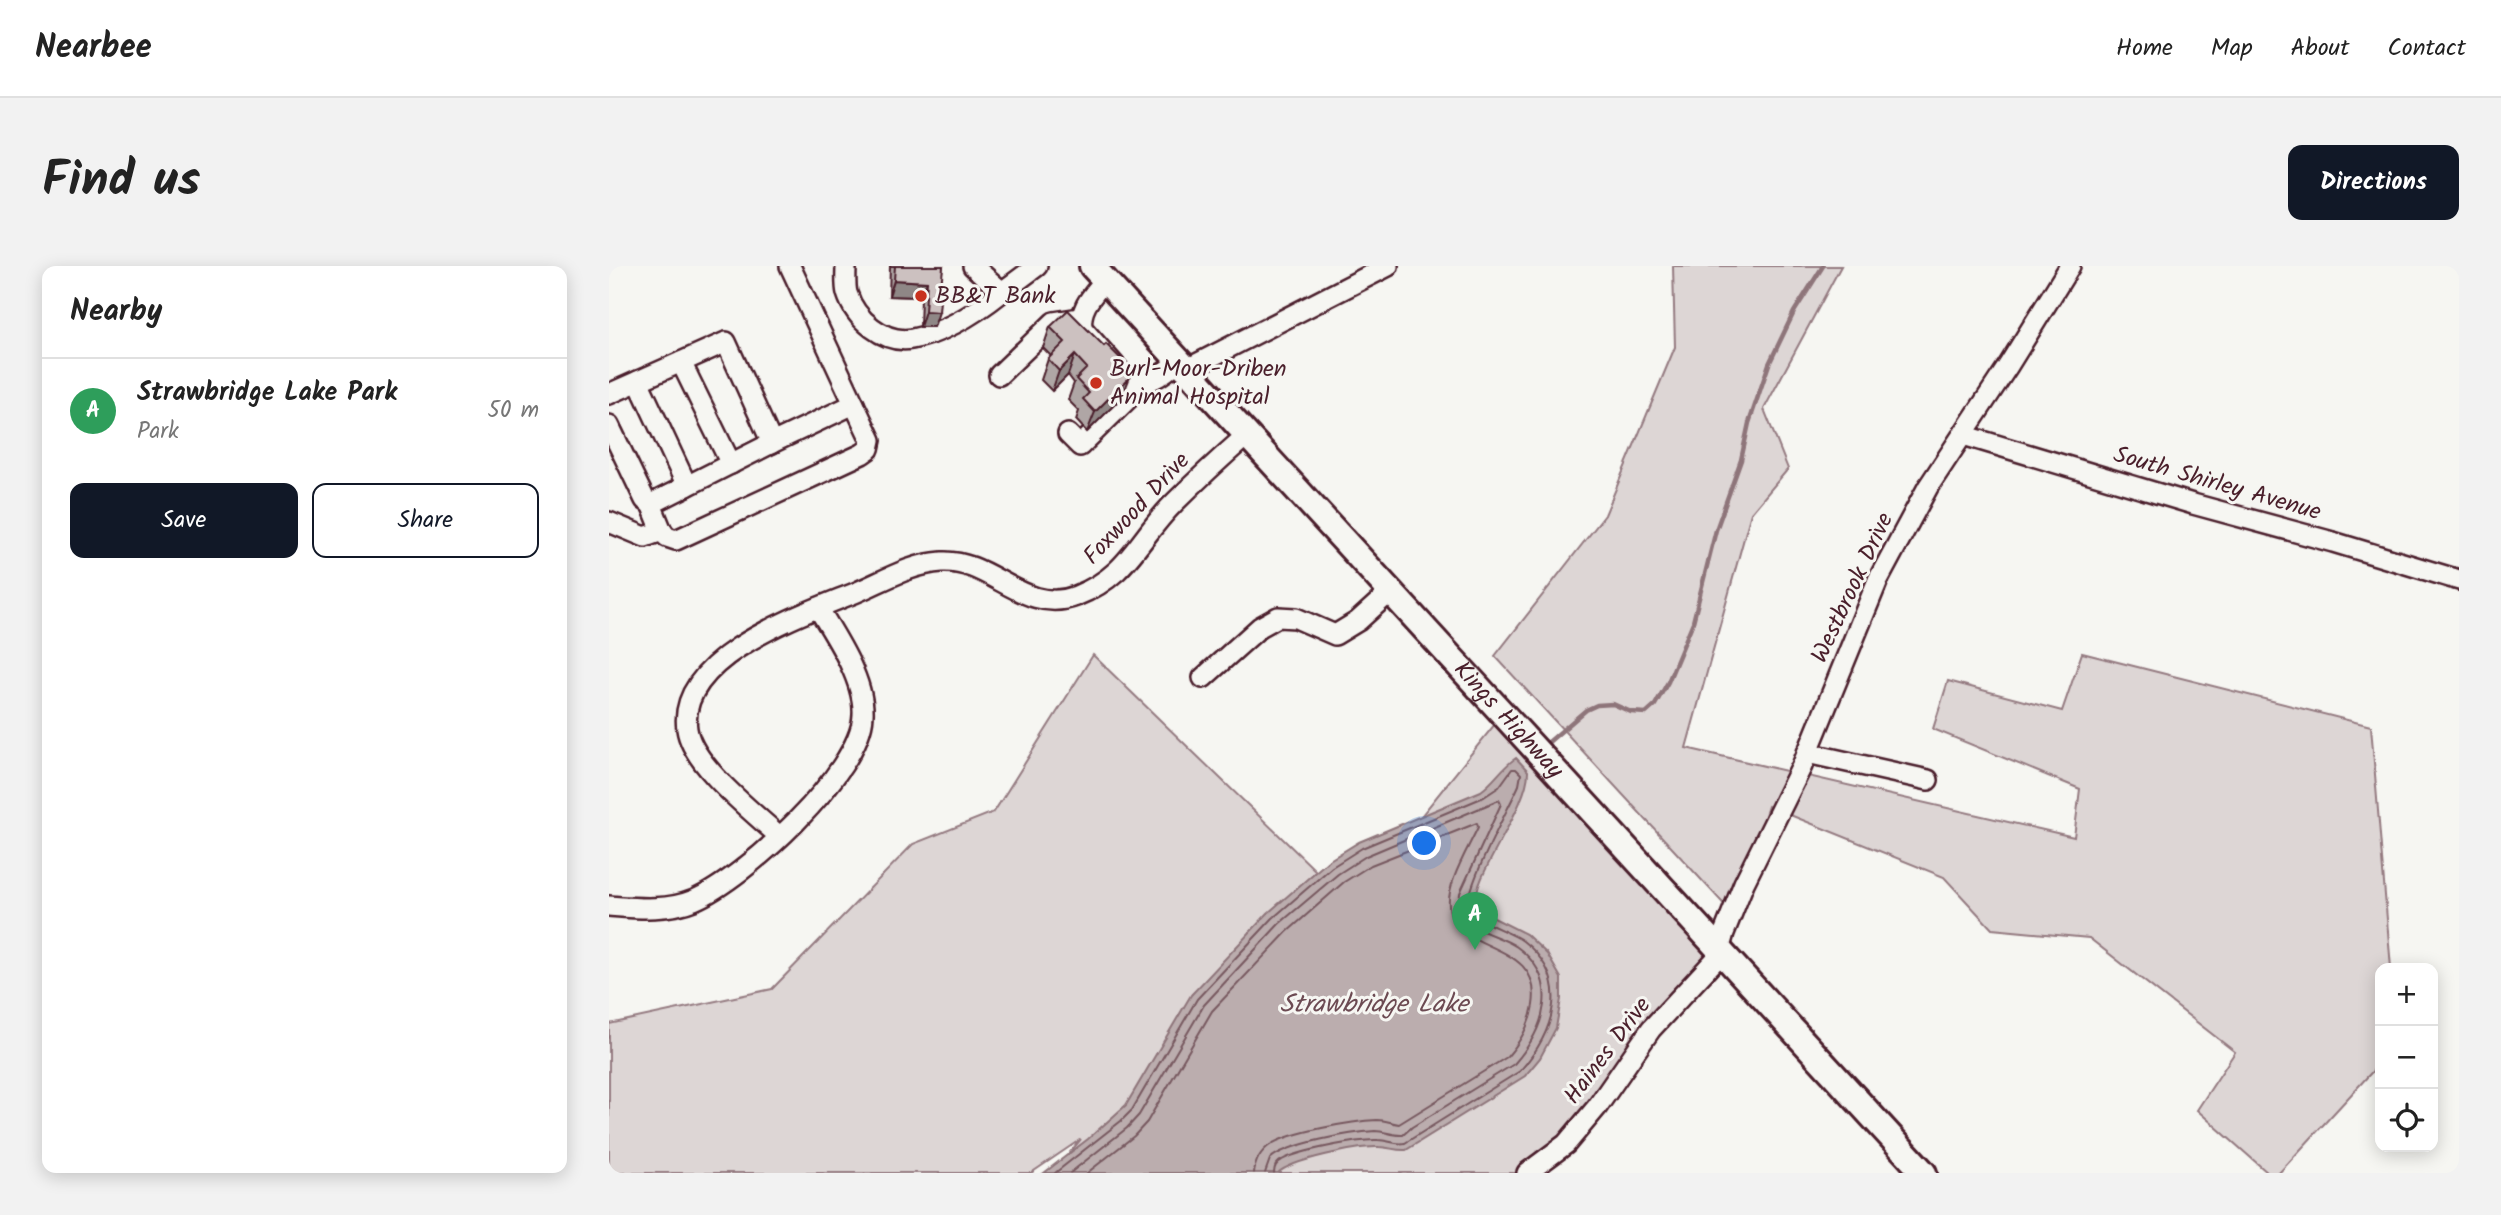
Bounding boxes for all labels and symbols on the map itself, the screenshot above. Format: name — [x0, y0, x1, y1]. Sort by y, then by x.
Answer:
place label: BB&T Bank — [935, 277, 1056, 316]
marker: BB&T Bank — [913, 288, 929, 304]
place label: Burl-Moor-Driben Animal Hospital — [1110, 350, 1287, 417]
marker: Burl-Moor-Driben Animal Hospital — [1088, 375, 1104, 391]
street label: South Shirley Avenue — [2109, 436, 2326, 532]
street label: Foxwood Drive — [1074, 443, 1200, 575]
street label: Westbrook Drive — [1801, 506, 1905, 670]
street label: Kings Highway — [1444, 652, 1574, 788]
your location — [1407, 826, 1441, 860]
pin: A — [1452, 892, 1498, 950]
water label: Strawbridge Lake — [1280, 984, 1470, 1026]
street label: Haines Drive — [1554, 989, 1662, 1113]

